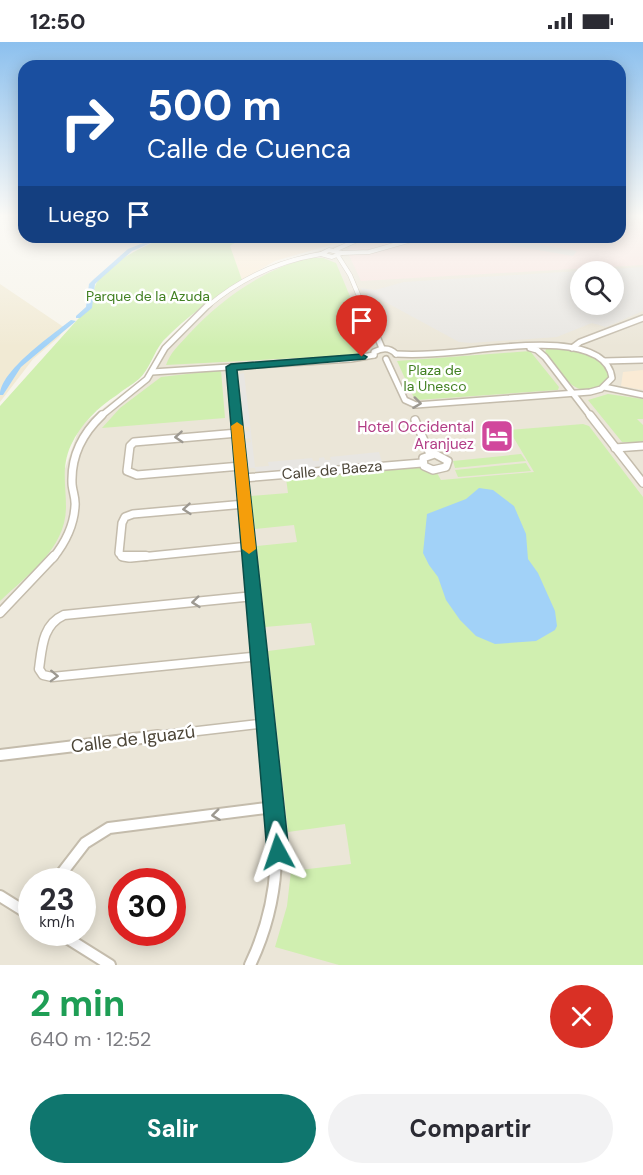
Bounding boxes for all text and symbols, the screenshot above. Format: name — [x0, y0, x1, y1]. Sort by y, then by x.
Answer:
text: 12:50 — [30, 7, 85, 36]
text: 500 m — [147, 78, 282, 133]
icon: right — [48, 84, 126, 162]
text: Calle de Cuenca — [147, 131, 351, 166]
icon: arrive — [122, 198, 155, 231]
text: Luego — [48, 200, 110, 229]
map controls — [570, 261, 624, 315]
button: search — [570, 261, 624, 315]
park label: Parque de la Azuda — [86, 287, 210, 305]
pin — [336, 295, 387, 357]
icon: arrive — [345, 304, 378, 337]
park label: Plaza de la Unesco — [404, 361, 466, 395]
one-way arrow — [412, 397, 422, 409]
place label: Hotel Occidental Aranjuez — [357, 417, 474, 454]
hotel icon: Hotel Occidental Aranjuez — [479, 418, 515, 454]
one-way arrow — [175, 431, 184, 444]
street label: Calle de Baeza — [281, 456, 383, 484]
one-way arrow — [183, 502, 192, 515]
one-way arrow — [191, 595, 200, 608]
one-way arrow — [50, 669, 59, 682]
street label: Calle de Iguazú — [70, 719, 196, 759]
one-way arrow — [211, 808, 220, 821]
position arrow — [246, 820, 310, 884]
speed limit sign: 30 — [108, 868, 186, 946]
text: 23 — [39, 880, 75, 919]
text: km/h — [39, 912, 75, 932]
text: 2 min — [30, 980, 125, 1027]
button: close — [550, 985, 613, 1048]
text: 640 m · 12:52 — [30, 1026, 151, 1052]
button: Salir — [30, 1094, 316, 1163]
button: Compartir — [328, 1094, 613, 1163]

